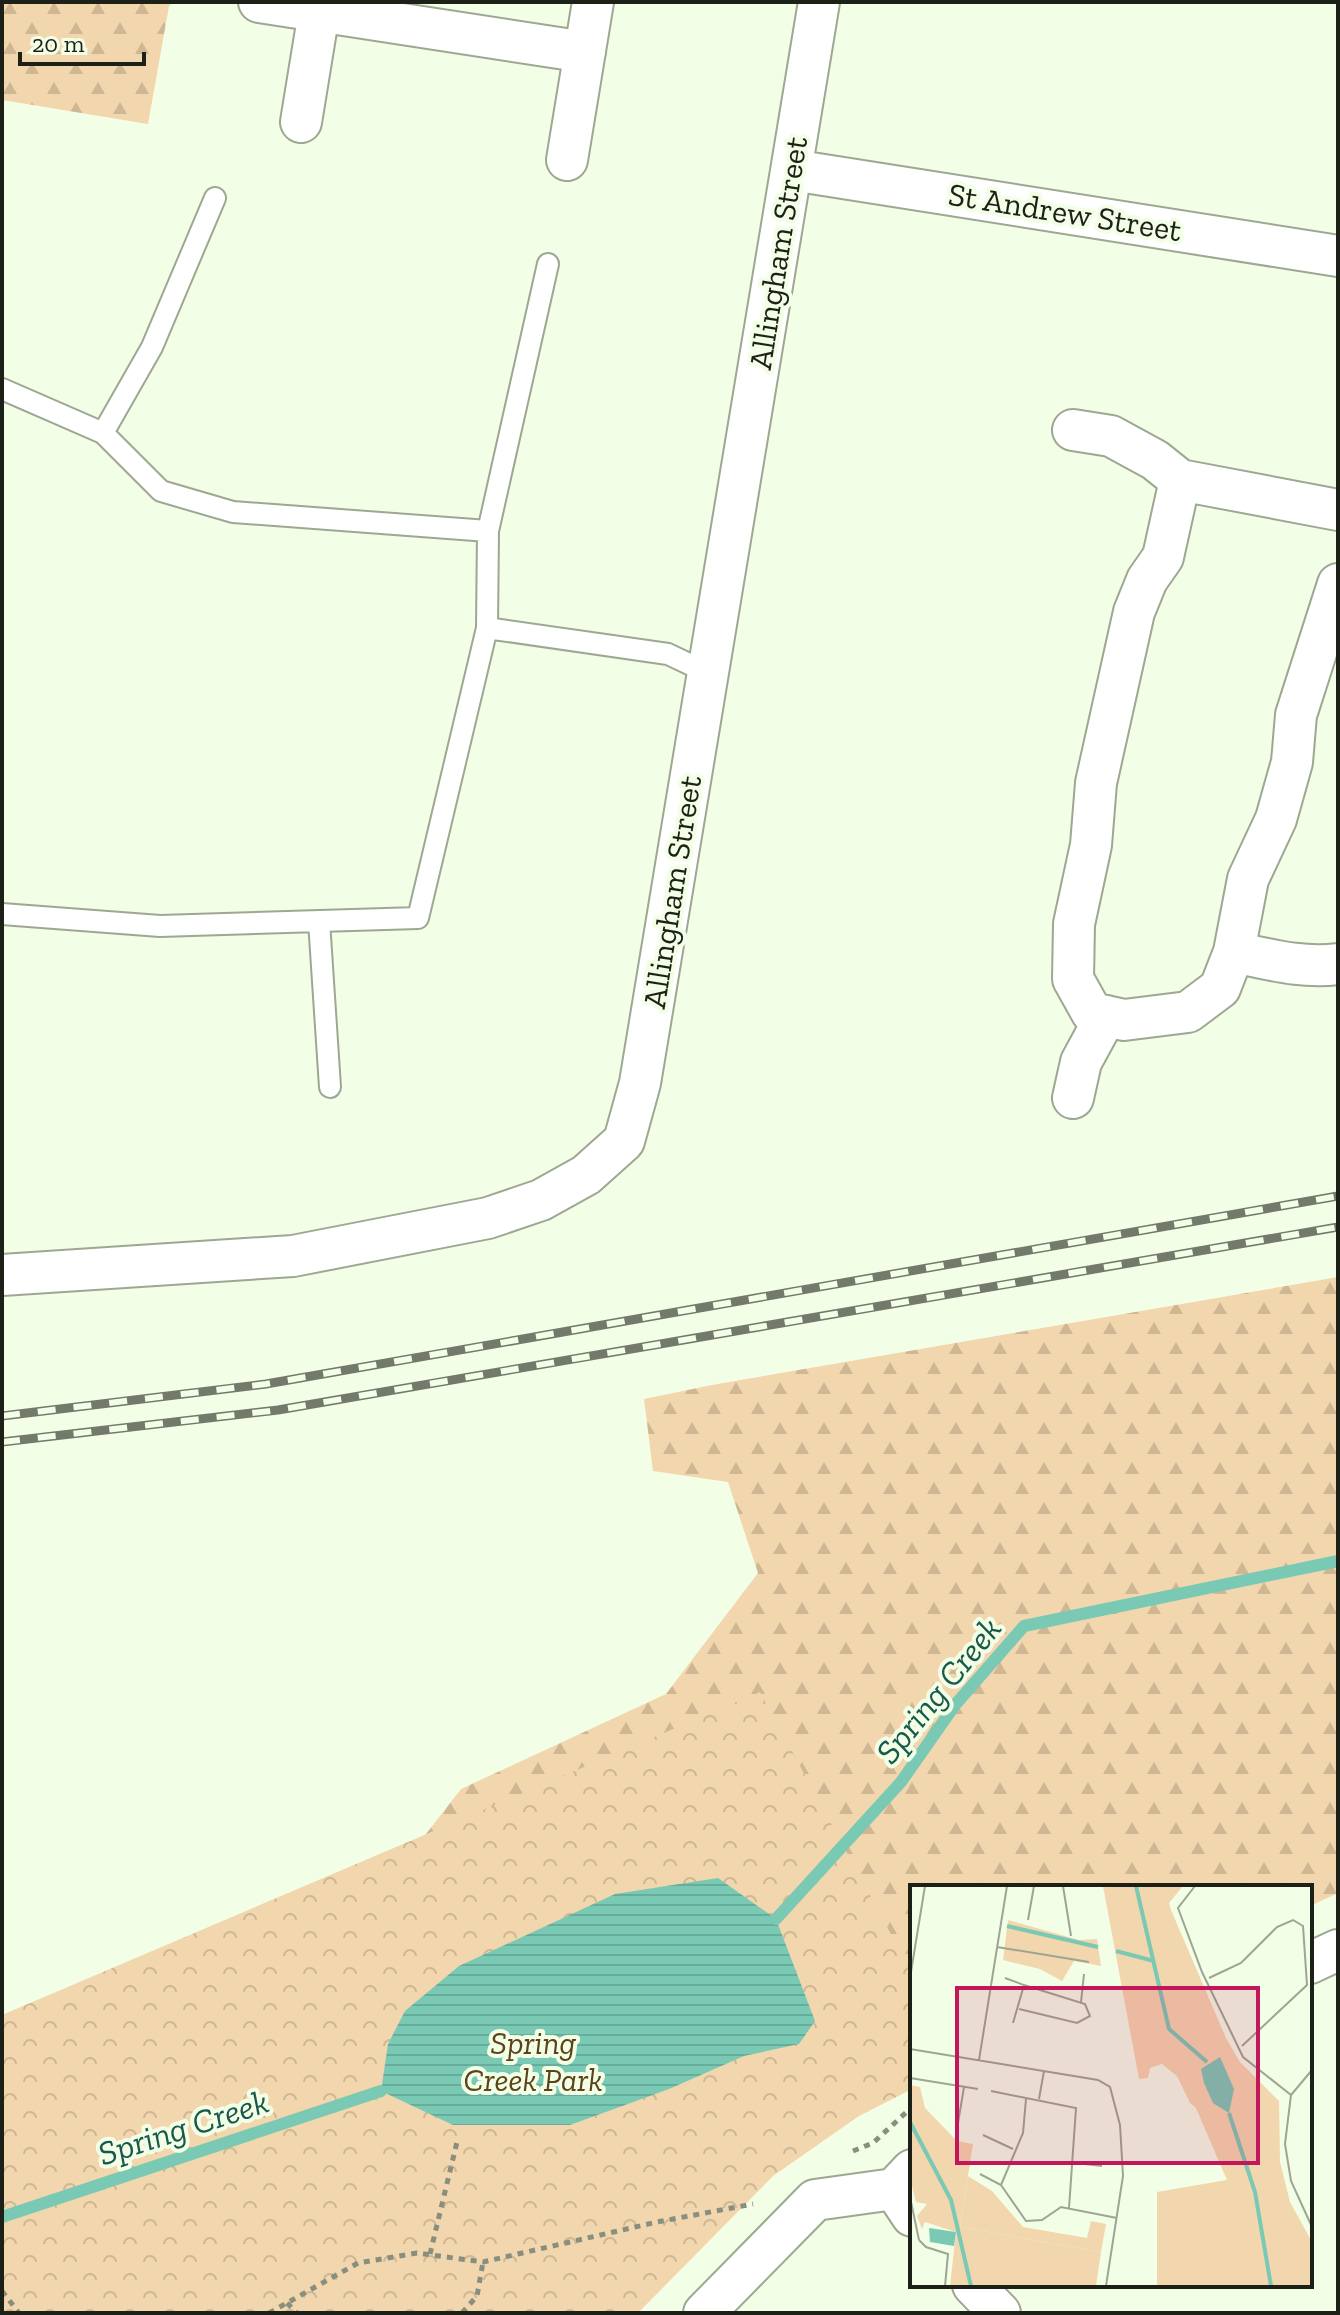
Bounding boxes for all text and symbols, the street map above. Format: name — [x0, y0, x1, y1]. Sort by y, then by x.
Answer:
scale bar — [20, 16, 144, 66]
text: 20 m — [32, 29, 85, 58]
street label: Allingham Street — [741, 134, 815, 372]
street label: St Andrew Street — [946, 175, 1184, 249]
street label: Allingham Street — [635, 773, 709, 1011]
water label: Spring Creek — [867, 1609, 1010, 1772]
inset map — [910, 1885, 1312, 2287]
park label: Spring Creek Park — [464, 2024, 602, 2099]
water label: Spring Creek — [93, 2081, 273, 2174]

